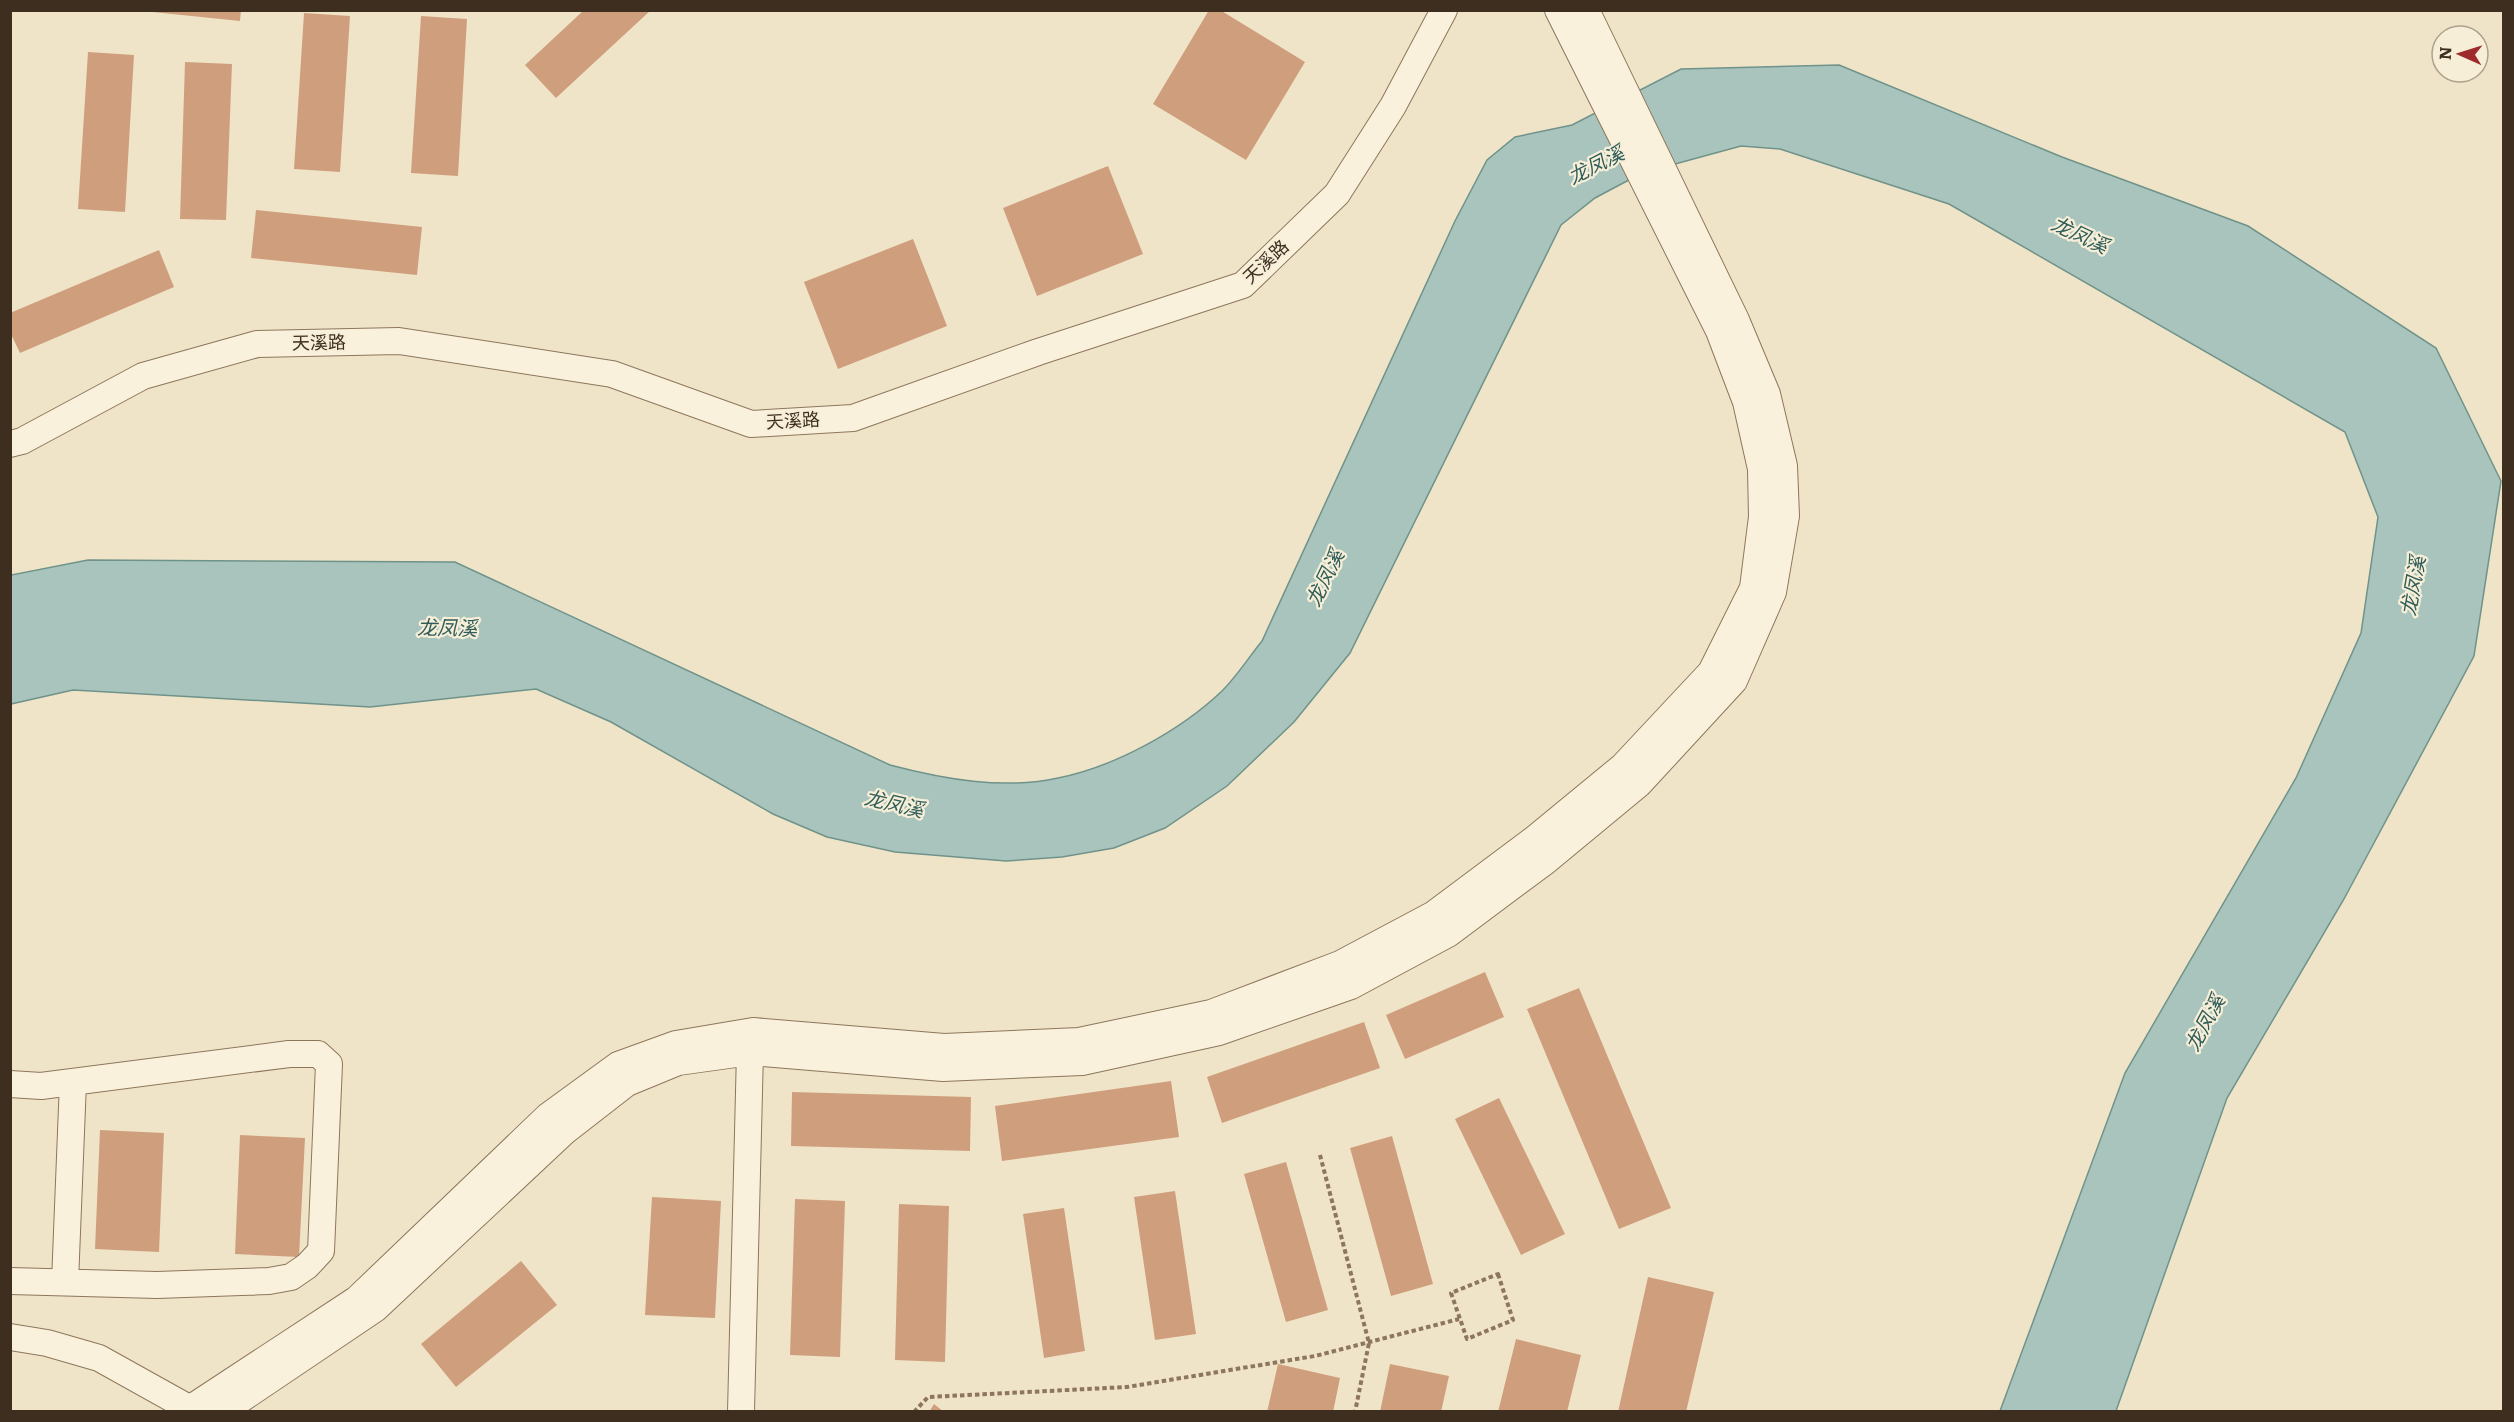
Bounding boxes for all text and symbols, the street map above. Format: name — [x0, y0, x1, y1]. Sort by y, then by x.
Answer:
north arrow — [2430, 24, 2490, 84]
text: N — [2432, 46, 2456, 61]
water label: 龙凤溪 — [1562, 135, 1630, 190]
water label: 龙凤溪 — [2047, 207, 2116, 260]
street label: 天溪路 — [1236, 233, 1294, 289]
street label: 天溪路 — [292, 328, 346, 355]
street label: 天溪路 — [765, 405, 821, 434]
water label: 龙凤溪 — [1297, 542, 1351, 611]
water label: 龙凤溪 — [2391, 552, 2431, 618]
water label: 龙凤溪 — [417, 610, 479, 642]
water label: 龙凤溪 — [862, 781, 929, 824]
water label: 龙凤溪 — [2176, 987, 2232, 1056]

